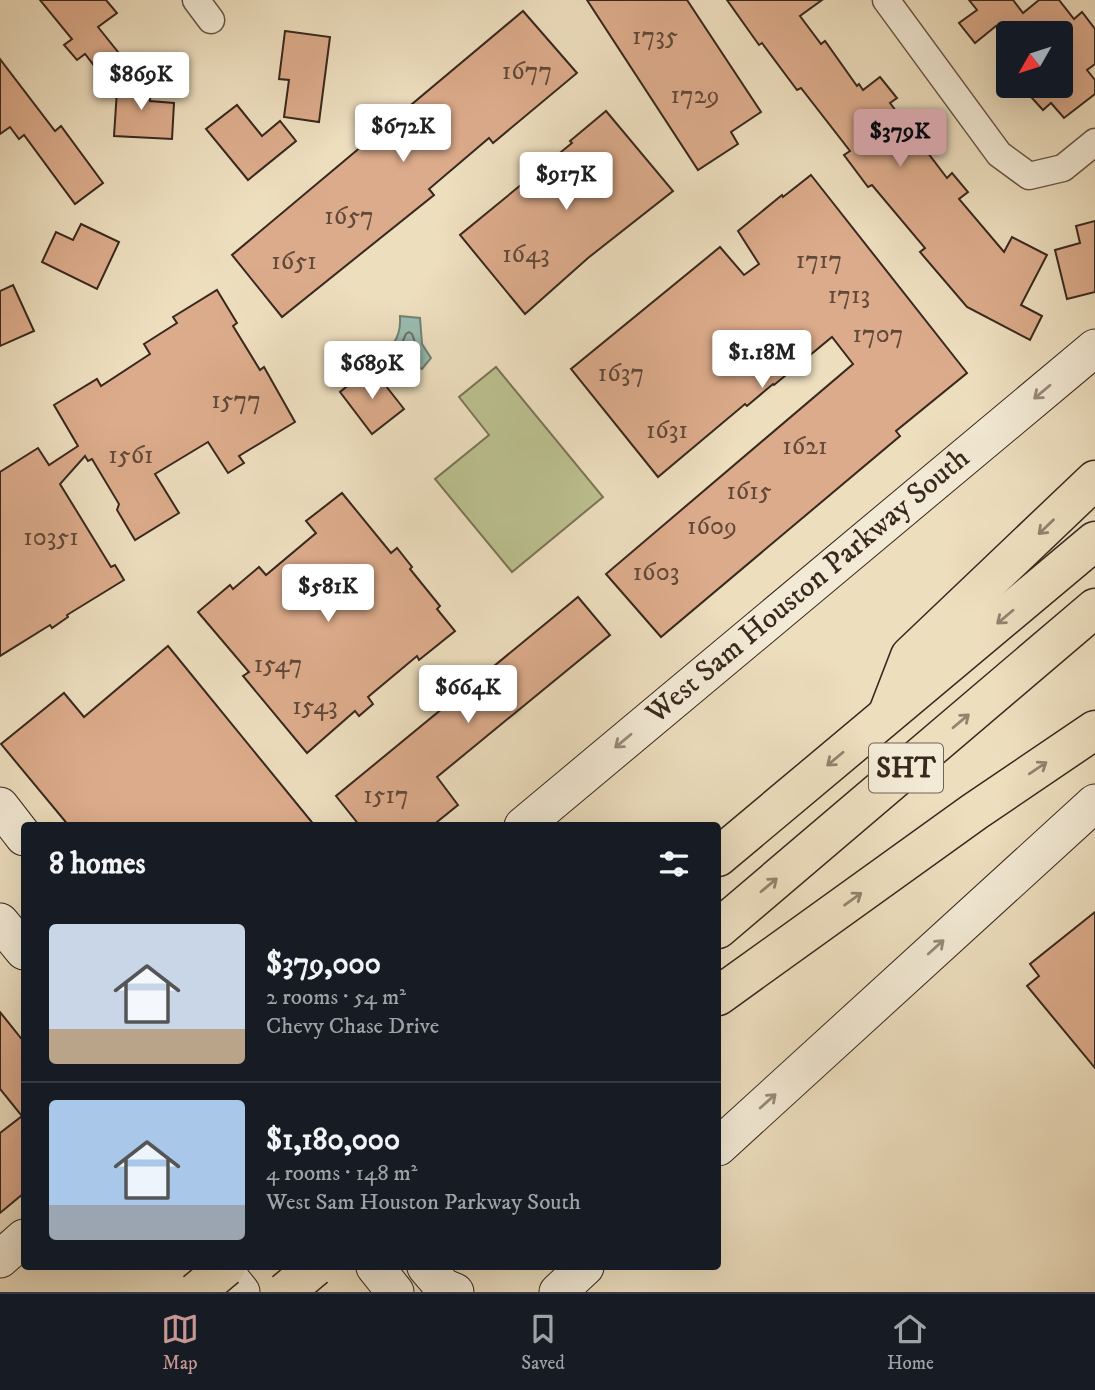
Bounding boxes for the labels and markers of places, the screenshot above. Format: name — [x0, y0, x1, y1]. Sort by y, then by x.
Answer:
pin: $869K — [92, 52, 190, 112]
pin: $672K — [354, 104, 452, 164]
pin: $379K — [851, 110, 949, 169]
pin: $917K — [517, 152, 615, 212]
pin: $1.18M — [705, 330, 819, 390]
pin: $689K — [323, 342, 421, 401]
pin: $581K — [279, 564, 377, 624]
pin: $664K — [419, 666, 517, 725]

